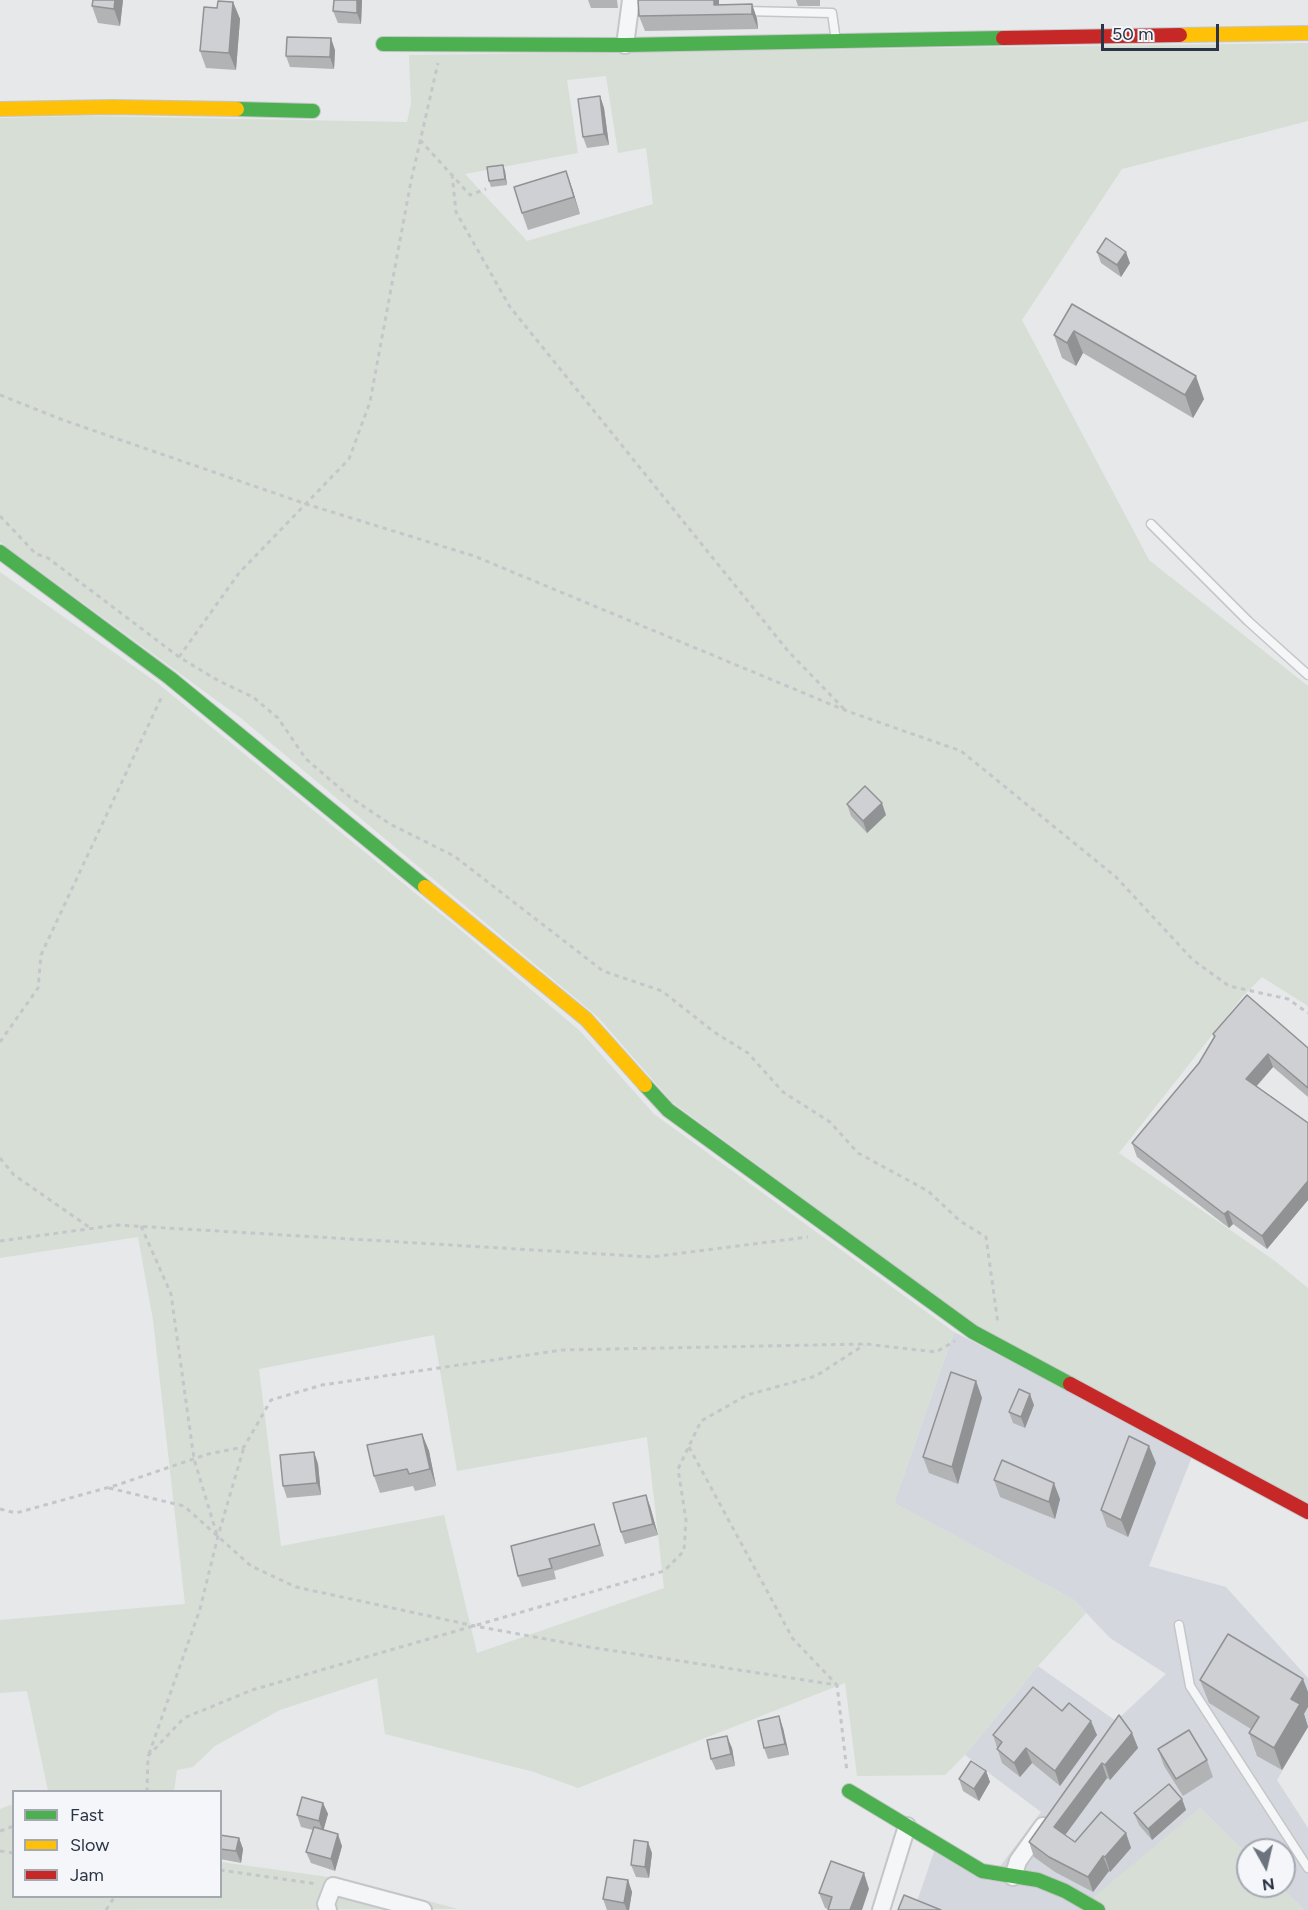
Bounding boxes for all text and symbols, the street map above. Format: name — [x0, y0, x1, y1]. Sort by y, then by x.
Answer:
scale bar — [1104, 12, 1222, 50]
text: 50 m — [1112, 23, 1154, 45]
legend — [12, 1790, 222, 1898]
text: Fast — [70, 1804, 104, 1826]
text: Slow — [70, 1834, 109, 1856]
north arrow — [1236, 1838, 1296, 1898]
text: Jam — [70, 1864, 104, 1886]
text: N — [1261, 1874, 1276, 1895]

